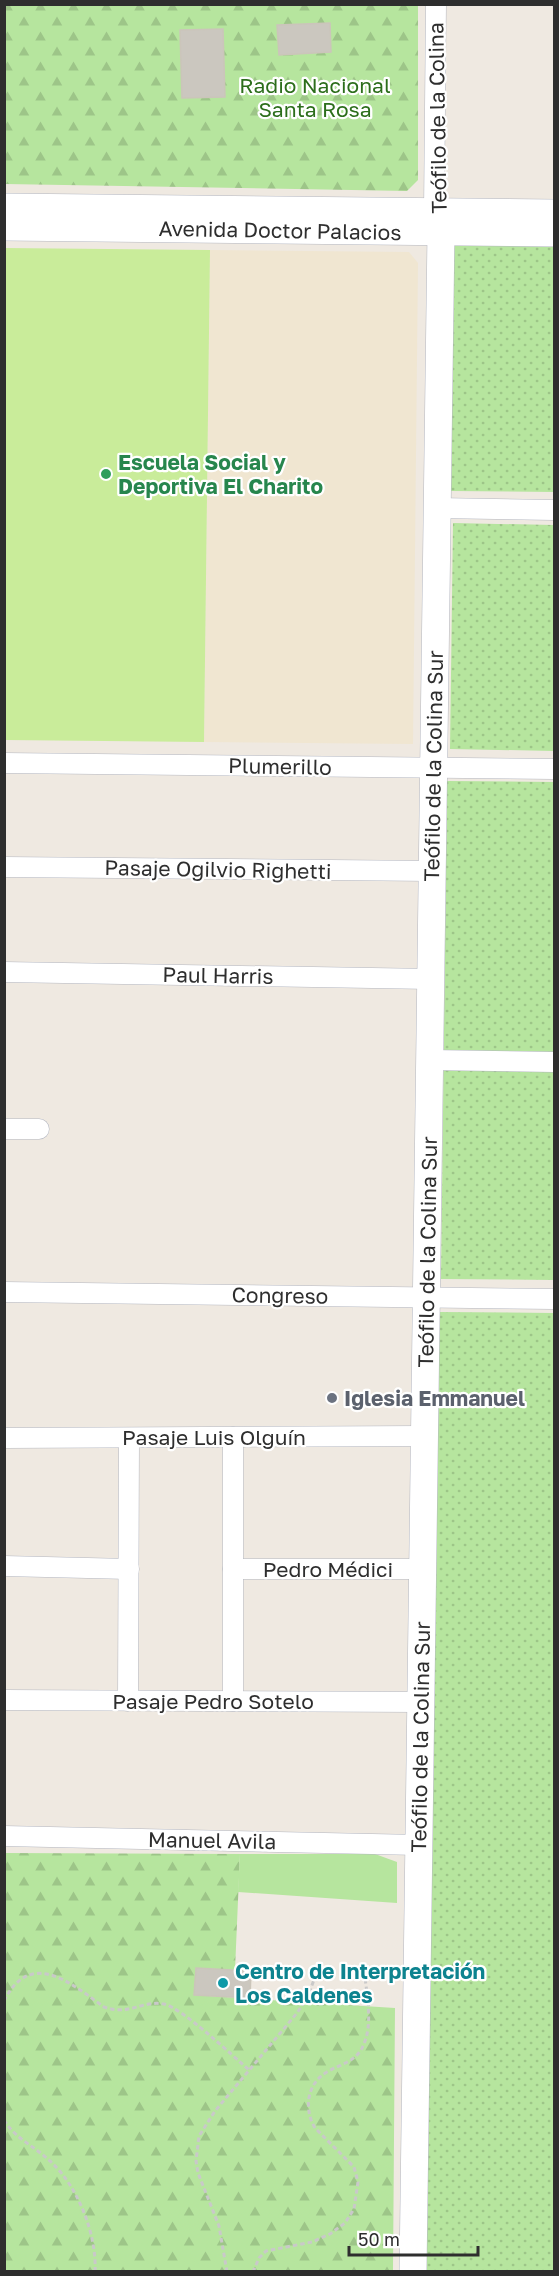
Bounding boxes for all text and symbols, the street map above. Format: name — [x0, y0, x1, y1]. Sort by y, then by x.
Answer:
street label: Teófilo de la Colina — [422, 22, 452, 214]
park label: Radio Nacional Santa Rosa — [239, 72, 391, 122]
street label: Avenida Doctor Palacios — [158, 215, 402, 245]
place label: Escuela Social y Deportiva El Charito — [118, 449, 323, 499]
marker: Escuela Social y Deportiva El Charito — [99, 467, 113, 481]
street label: Teófilo de la Colina Sur — [418, 650, 448, 882]
street label: Plumerillo — [228, 752, 332, 780]
street label: Pasaje Ogilvio Righetti — [104, 854, 332, 884]
street label: Paul Harris — [162, 961, 274, 989]
street label: Teófilo de la Colina Sur — [412, 1136, 442, 1368]
street label: Congreso — [231, 1281, 329, 1309]
place label: Iglesia Emmanuel — [344, 1385, 525, 1411]
marker: Iglesia Emmanuel — [325, 1391, 339, 1405]
street label: Pasaje Luis Olguín — [122, 1424, 306, 1450]
street label: Pedro Médici — [263, 1556, 393, 1582]
street label: Teófilo de la Colina Sur — [405, 1621, 435, 1853]
street label: Pasaje Pedro Sotelo — [112, 1688, 314, 1714]
street label: Manuel Avila — [148, 1826, 276, 1854]
place label: Centro de Interpretación Los Caldenes — [235, 1958, 485, 2008]
marker: Centro de Interpretación Los Caldenes — [216, 1976, 230, 1990]
scale bar — [349, 2219, 478, 2257]
text: 50 m — [358, 2228, 400, 2250]

